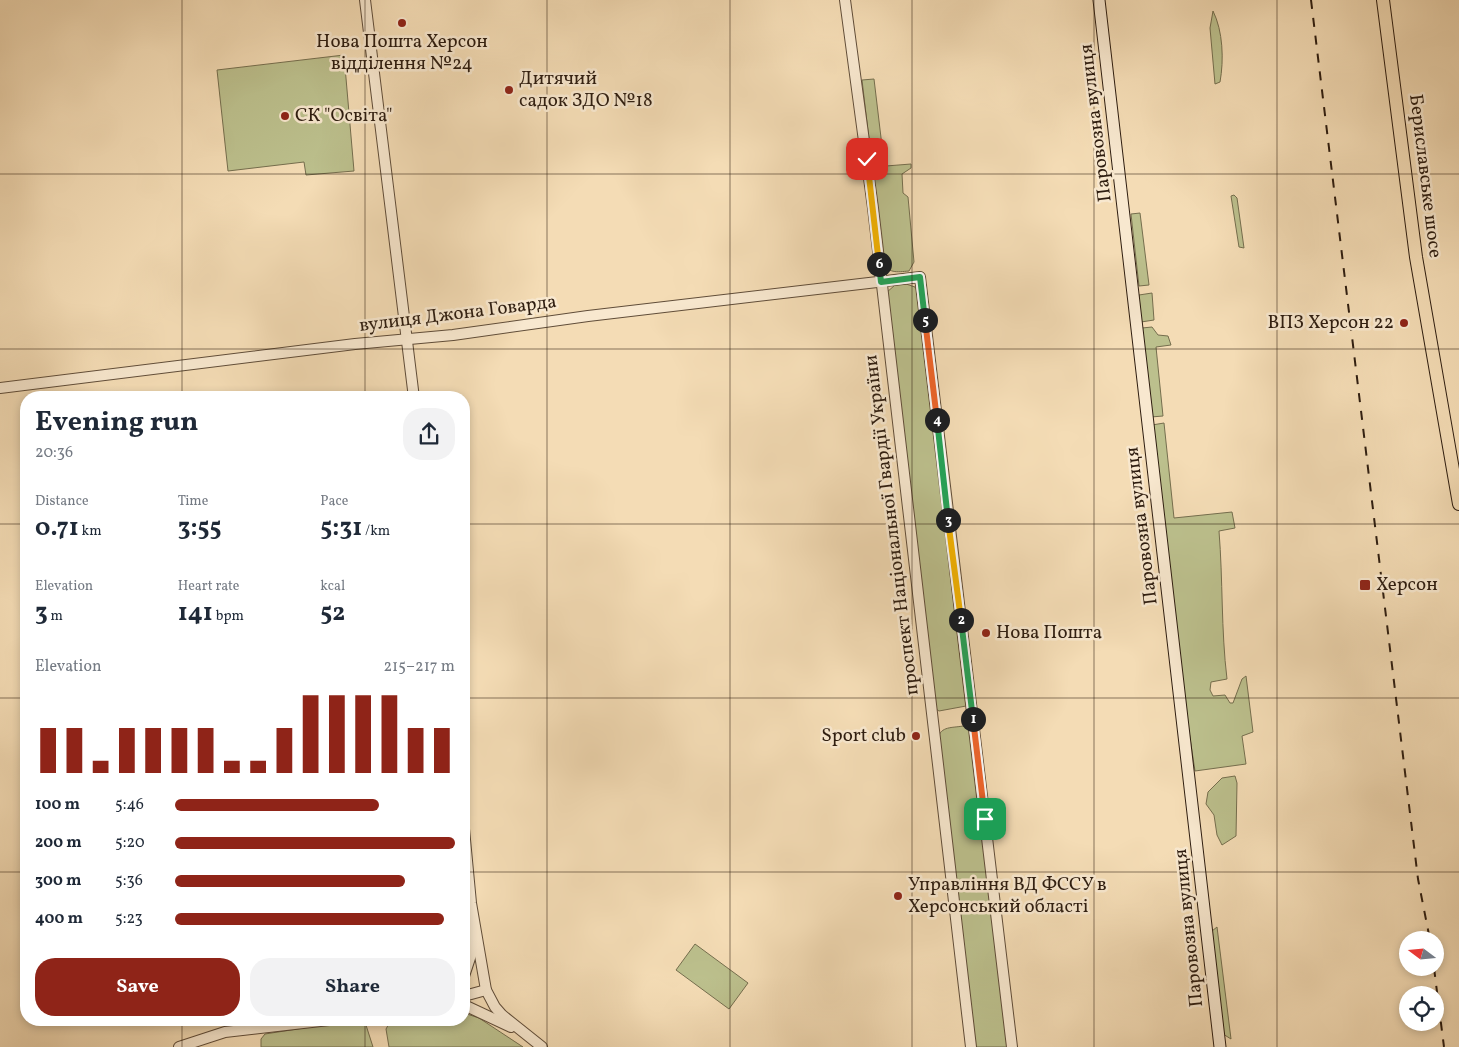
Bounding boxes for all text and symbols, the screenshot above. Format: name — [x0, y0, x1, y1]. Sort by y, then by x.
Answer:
marker: Нова Пошта Херсон відділення №24 — [396, 17, 408, 29]
place label: Нова Пошта Херсон відділення №24 — [316, 29, 488, 77]
street label: Паровозна вулиця — [1073, 42, 1119, 203]
place label: Дитячий садок ЗДО №18 — [519, 66, 653, 114]
marker: Дитячий садок ЗДО №18 — [503, 84, 515, 96]
street label: Бериславське шосе — [1402, 93, 1448, 259]
place label: СК "Освіта" — [295, 103, 393, 129]
marker: СК "Освіта" — [279, 110, 291, 122]
pin — [846, 138, 888, 180]
icon: check — [853, 145, 881, 173]
pin: 6 — [866, 252, 892, 276]
text: 6 — [876, 255, 883, 274]
street label: вулиця Джона Говарда — [358, 289, 558, 339]
pin: 5 — [912, 308, 938, 332]
place label: ВПЗ Херсон 22 — [1267, 310, 1394, 336]
text: 5 — [922, 311, 929, 330]
marker: ВПЗ Херсон 22 — [1398, 317, 1410, 329]
street label: проспект Національної Гвардії України — [858, 353, 926, 697]
text: Evening run — [35, 403, 199, 442]
button: share — [403, 408, 455, 460]
pin: 4 — [924, 408, 950, 432]
text: 4 — [933, 411, 942, 430]
text: 20:36 — [35, 442, 73, 464]
street label: Паровозна вулиця — [1119, 445, 1165, 606]
text: Distance — [35, 492, 89, 511]
text: Time — [178, 492, 208, 511]
text: Pace — [320, 492, 348, 511]
pin: 3 — [936, 508, 960, 532]
text: 0.71 — [35, 511, 79, 546]
text: 3:55 — [178, 511, 222, 546]
text: 5:31 — [320, 511, 362, 546]
text: 3 — [945, 511, 952, 530]
text: km — [79, 522, 102, 541]
text: /km — [362, 522, 390, 541]
place label: Херсон — [1376, 572, 1438, 598]
text: Elevation — [35, 577, 93, 596]
text: Heart rate — [178, 577, 239, 596]
text: kcal — [320, 577, 345, 596]
marker: Херсон — [1358, 578, 1372, 592]
text: 3 — [35, 596, 48, 631]
text: 141 — [178, 596, 213, 631]
text: 52 — [320, 596, 345, 631]
text: m — [48, 607, 63, 626]
text: bpm — [213, 607, 244, 626]
pin: 2 — [948, 608, 974, 632]
text: 2 — [958, 611, 965, 630]
place label: Нова Пошта — [996, 620, 1102, 646]
marker: Нова Пошта — [980, 627, 992, 639]
text: Elevation — [35, 656, 102, 678]
text: 215–217 m — [384, 656, 455, 678]
pin: 1 — [960, 706, 986, 732]
text: 1 — [971, 710, 976, 729]
place label: Sport club — [821, 723, 906, 749]
marker: Sport club — [910, 730, 922, 742]
text: 100 m — [35, 794, 80, 816]
text: 5:46 — [115, 794, 144, 816]
pin — [964, 798, 1006, 840]
icon: arrive — [971, 805, 999, 833]
text: 200 m — [35, 832, 82, 854]
text: 5:20 — [115, 832, 145, 854]
street label: Паровозна вулиця — [1168, 847, 1210, 1008]
text: 300 m — [35, 870, 81, 892]
text: 5:36 — [115, 870, 143, 892]
place label: Управління ВД ФССУ в Херсонський області — [908, 872, 1107, 920]
marker: Управління ВД ФССУ в Херсонський області — [892, 890, 904, 902]
text: 400 m — [35, 908, 83, 930]
text: 5:23 — [115, 908, 143, 930]
north arrow — [1399, 931, 1444, 976]
map controls — [1399, 931, 1444, 1031]
button: Save — [35, 958, 240, 1016]
button: Share — [250, 958, 455, 1016]
button: locate — [1399, 986, 1444, 1031]

